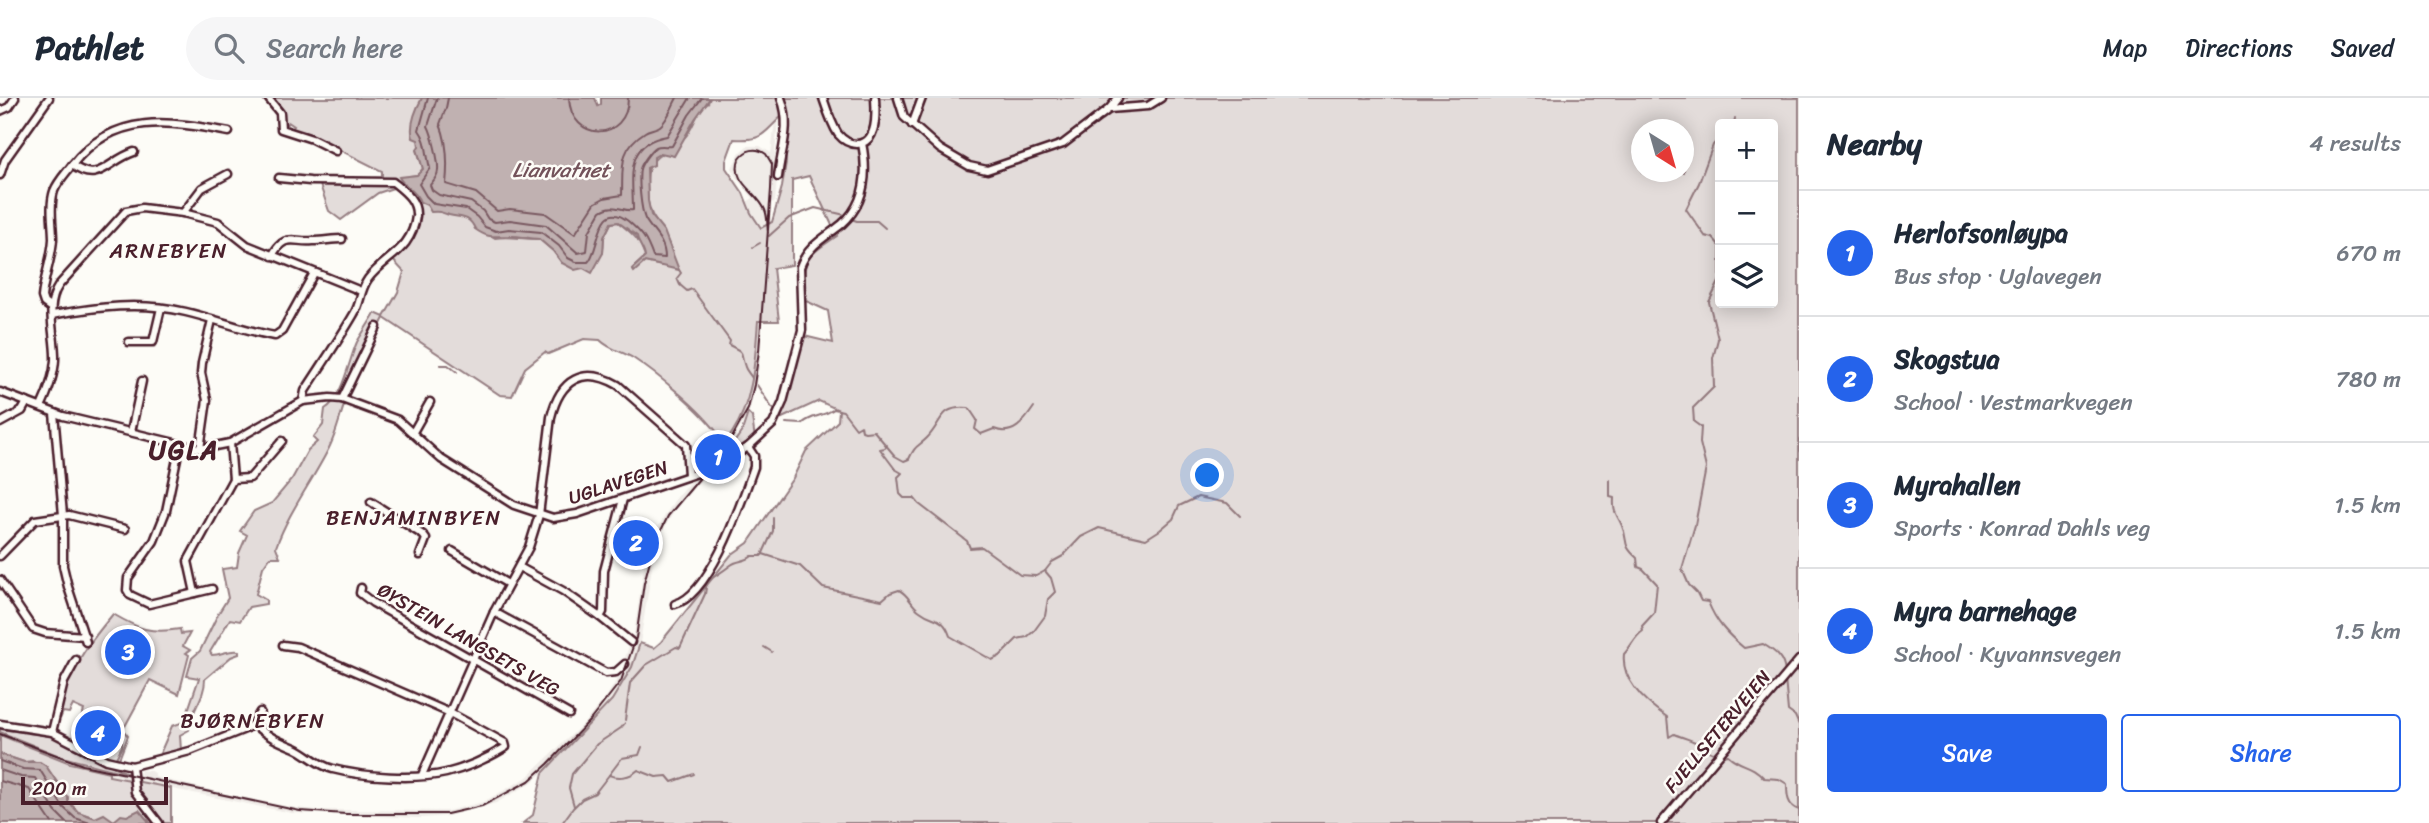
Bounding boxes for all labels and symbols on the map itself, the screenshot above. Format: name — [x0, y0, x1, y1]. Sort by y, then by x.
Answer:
north arrow — [1631, 119, 1694, 182]
water label: Lianvatnet — [512, 151, 613, 189]
district label: ARNEBYEN — [109, 232, 228, 270]
district label: UGLA — [149, 427, 219, 473]
pin: 1 — [695, 431, 741, 483]
street label: UGLAVEGEN — [564, 451, 673, 514]
your location — [1190, 458, 1224, 492]
district label: BENJAMINBYEN — [326, 499, 502, 537]
pin: 2 — [613, 517, 659, 569]
street label: ØYSTEIN LANGSETS VEG — [371, 574, 566, 705]
pin: 3 — [105, 626, 151, 678]
street label: FJELLSETERVEIEN — [1656, 662, 1779, 801]
district label: BJØRNEBYEN — [180, 702, 326, 740]
pin: 4 — [75, 707, 121, 759]
scale bar — [21, 774, 168, 806]

